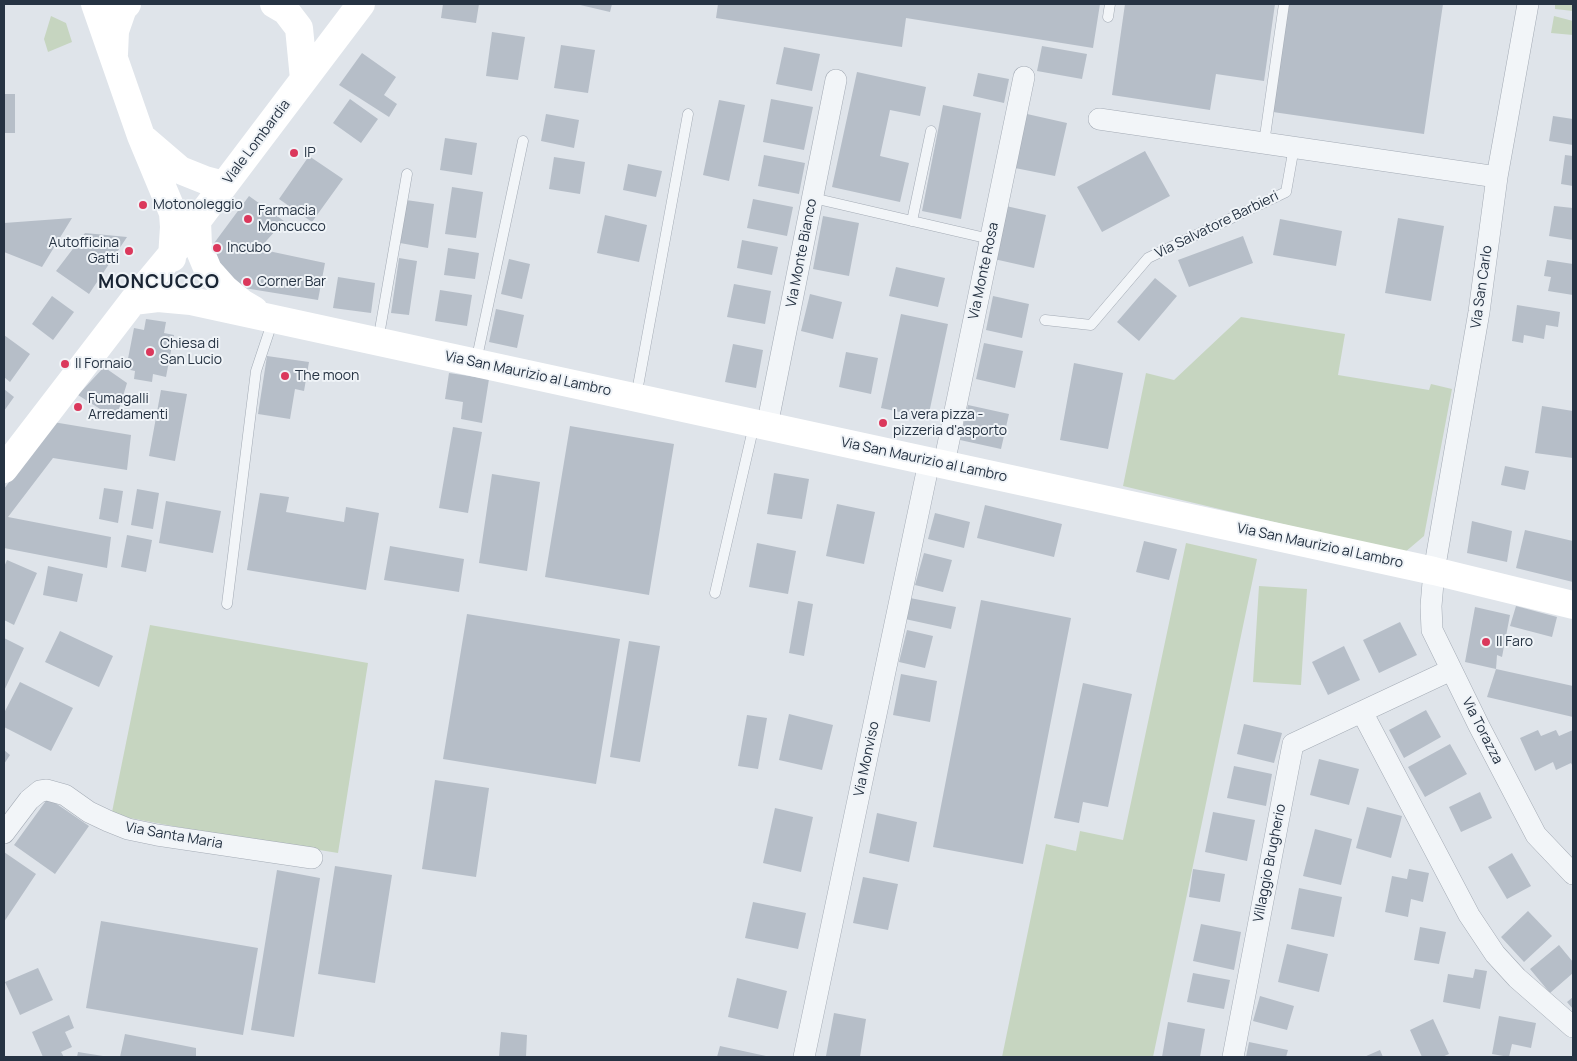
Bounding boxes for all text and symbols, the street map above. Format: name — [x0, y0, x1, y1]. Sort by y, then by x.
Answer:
street label: Viale Lombardia — [220, 97, 294, 187]
place label: IP — [304, 145, 316, 161]
marker: IP — [288, 147, 300, 159]
street label: Via Salvatore Barbieri — [1153, 188, 1281, 262]
place label: Motonoleggio — [153, 197, 243, 213]
street label: Via Monte Bianco — [783, 197, 821, 309]
marker: Motonoleggio — [137, 199, 149, 211]
place label: Farmacia Moncucco — [258, 203, 326, 236]
marker: Farmacia Moncucco — [242, 213, 254, 225]
street label: Via Monte Rosa — [966, 221, 1002, 321]
place label: Autofficina Gatti — [49, 235, 119, 268]
place label: Incubo — [227, 240, 271, 256]
marker: Incubo — [211, 242, 223, 254]
street label: Via San Carlo — [1468, 244, 1496, 330]
marker: Autofficina Gatti — [123, 245, 135, 257]
district label: MONCUCCO — [97, 272, 221, 294]
place label: Corner Bar — [257, 274, 326, 290]
marker: Corner Bar — [241, 276, 253, 288]
place label: Chiesa di San Lucio — [160, 336, 222, 368]
marker: Chiesa di San Lucio — [144, 346, 156, 358]
street label: Via San Maurizio al Lambro — [443, 348, 613, 400]
place label: Il Fornaio — [75, 356, 132, 372]
marker: Il Fornaio — [59, 358, 71, 370]
place label: The moon — [295, 368, 359, 384]
marker: The moon — [279, 370, 291, 382]
place label: Fumagalli Arredamenti — [88, 391, 168, 424]
marker: Fumagalli Arredamenti — [72, 401, 84, 413]
place label: La vera pizza - pizzeria d'asporto — [893, 407, 1007, 440]
marker: La vera pizza - pizzeria d'asporto — [877, 417, 889, 429]
street label: Via San Maurizio al Lambro — [839, 434, 1009, 486]
street label: Via San Maurizio al Lambro — [1235, 520, 1405, 572]
place label: Il Faro — [1496, 634, 1533, 650]
marker: Il Faro — [1480, 636, 1492, 648]
street label: Via Torazza — [1458, 695, 1506, 767]
street label: Via Monviso — [851, 720, 883, 798]
street label: Villaggio Brugherio — [1250, 802, 1290, 924]
street label: Via Santa Maria — [124, 819, 224, 853]

